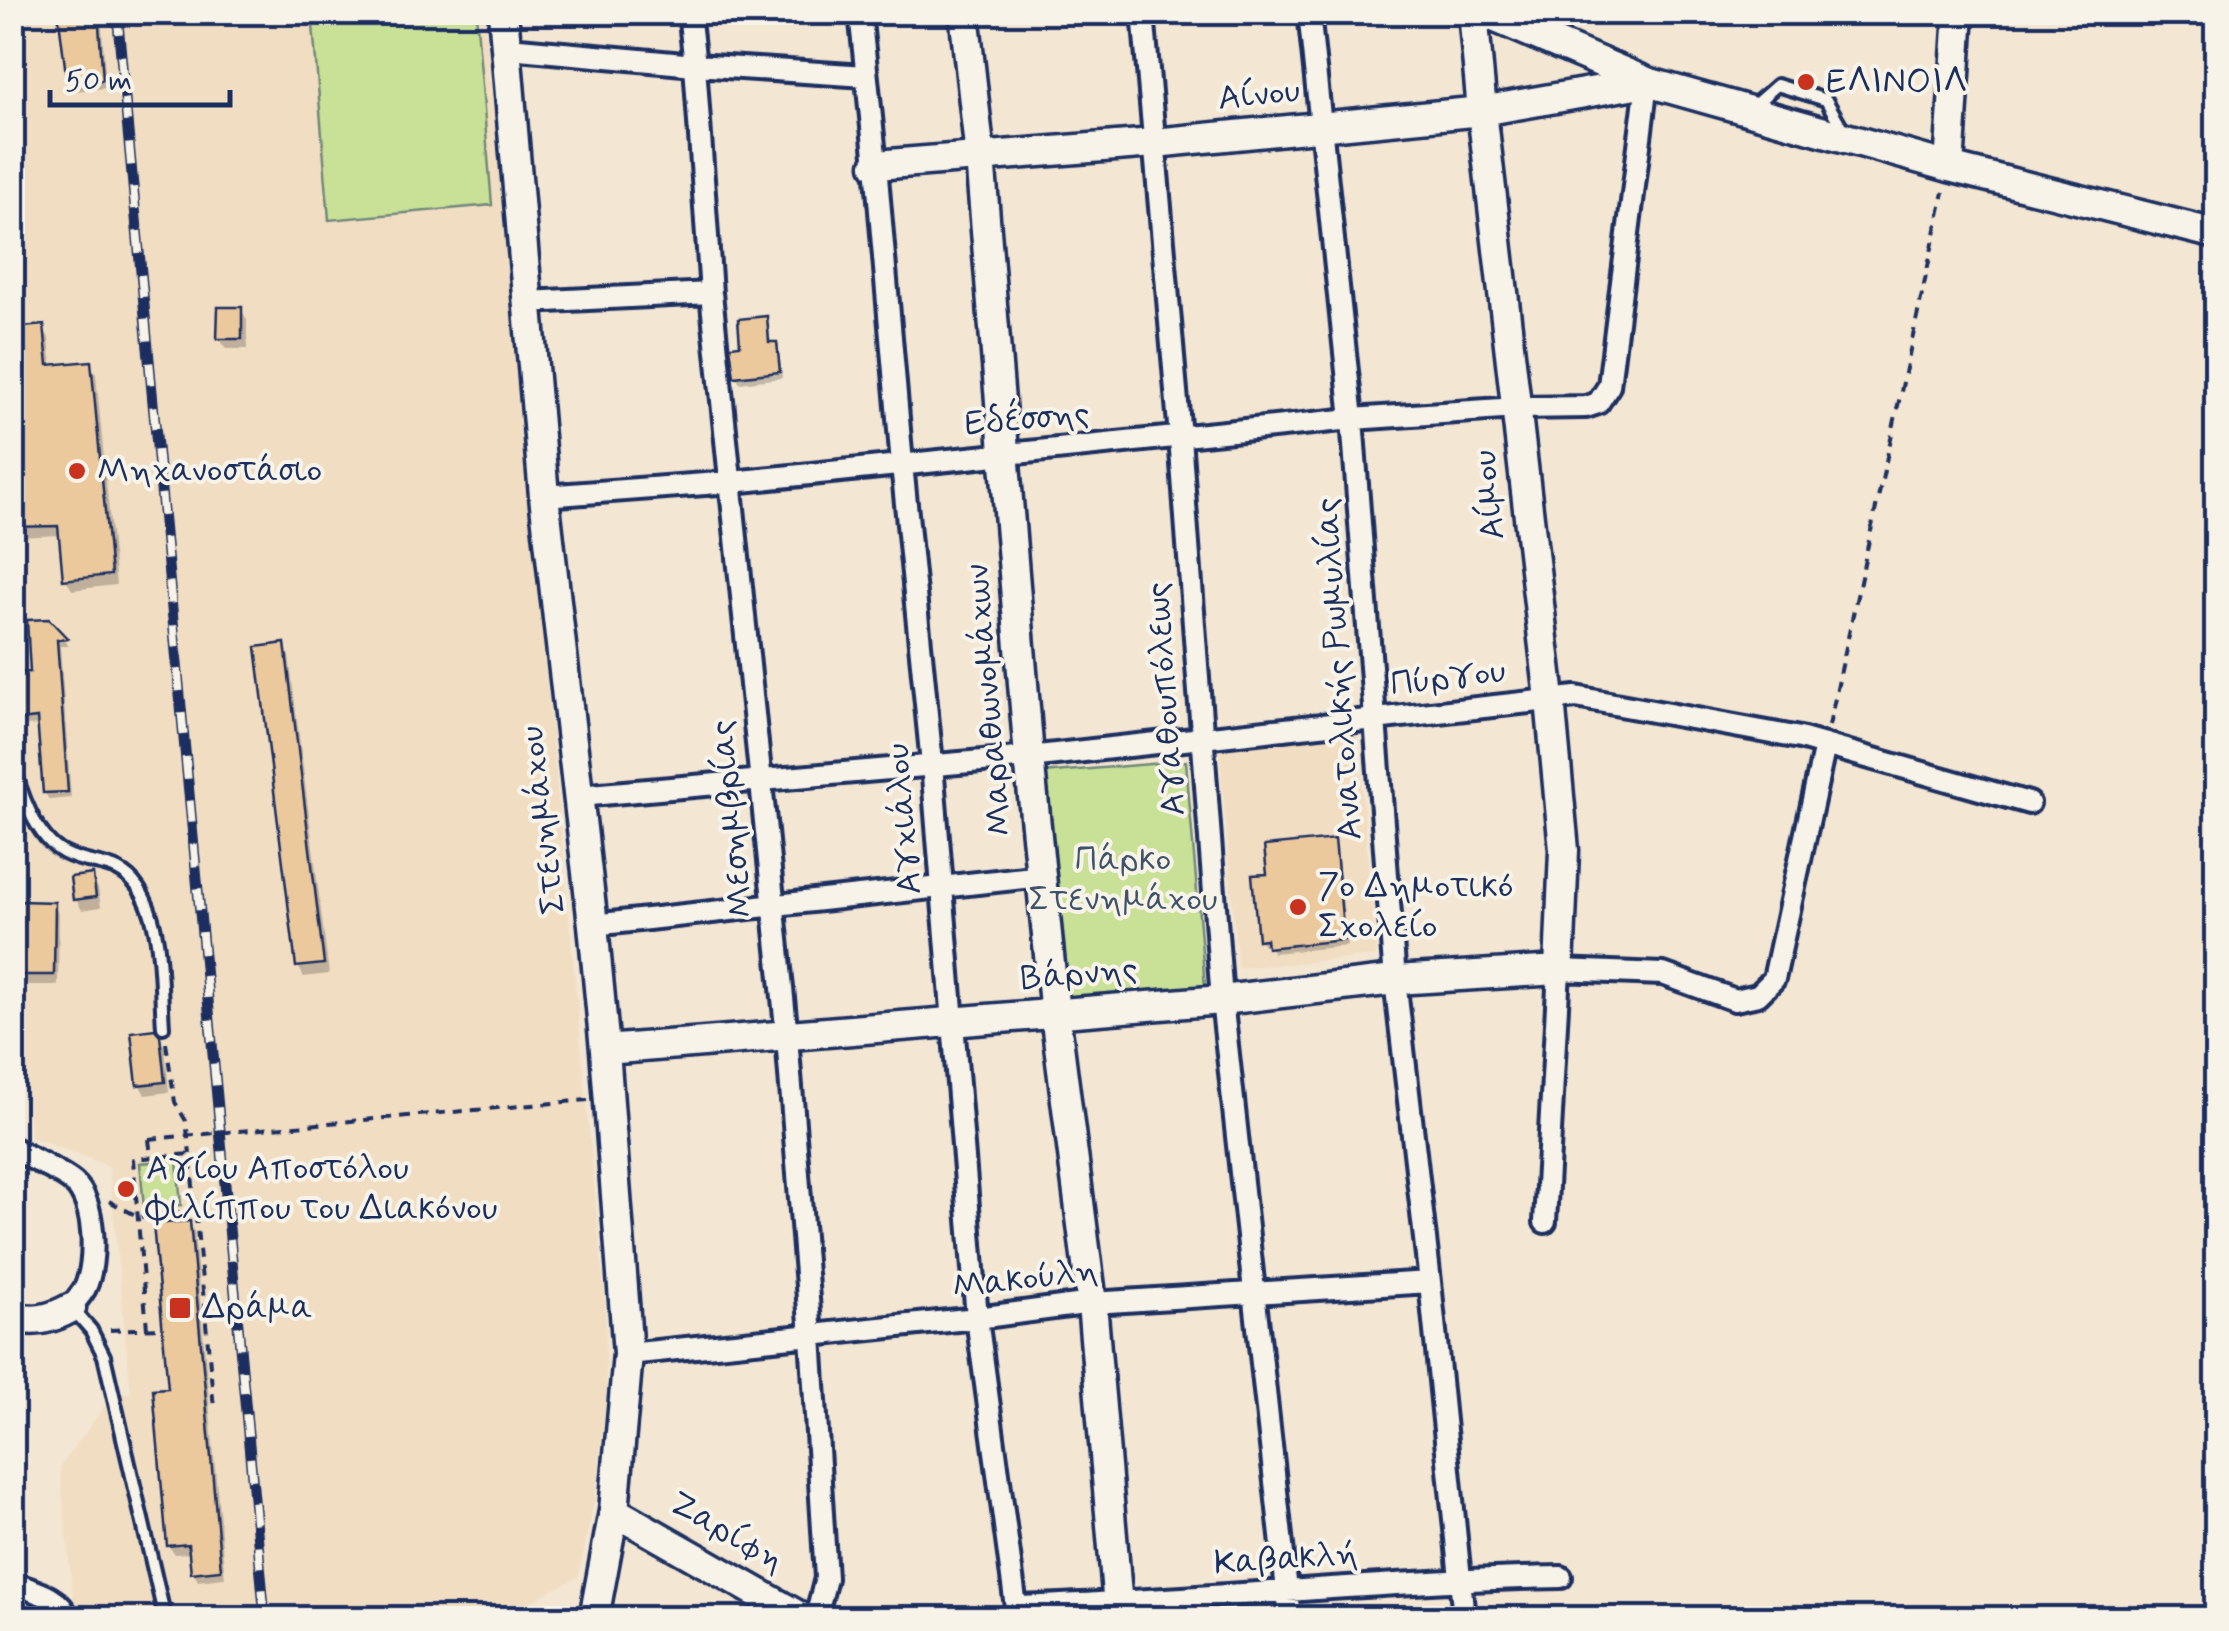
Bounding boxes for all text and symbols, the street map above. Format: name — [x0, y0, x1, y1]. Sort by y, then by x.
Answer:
scale bar — [50, 45, 230, 107]
place label: ΕΛΙΝΟΙΛ — [1826, 59, 1967, 105]
text: 50 m — [65, 62, 132, 101]
street label: Αίνου — [1216, 68, 1302, 122]
marker: ΕΛΙΝΟΙΛ — [1795, 71, 1817, 93]
street label: Εδέσσης — [963, 391, 1091, 447]
place label: Μηχανοστάσιο — [97, 448, 322, 494]
street label: Αίμου — [1461, 448, 1517, 542]
marker: Μηχανοστάσιο — [66, 460, 88, 482]
street label: Ανατολικής Ρωμυλίας — [1304, 496, 1374, 842]
street label: Μαραθωνομάχων — [954, 562, 1024, 838]
street label: Αγαθουπόλεως — [1135, 580, 1197, 818]
street label: Πύργου — [1388, 648, 1508, 708]
street label: Μεσημβρίας — [699, 718, 765, 920]
street label: Στενημάχου — [509, 723, 577, 917]
street label: Αγχιάλου — [874, 741, 934, 897]
park label: Πάρκο Στενημάχου — [1028, 837, 1218, 923]
place label: 7ο Δημοτικό Σχολείο — [1318, 864, 1513, 950]
marker: 7ο Δημοτικό Σχολείο — [1287, 896, 1309, 918]
street label: Βάρνης — [1019, 946, 1139, 1002]
place label: Αγίου Αποστόλου Φιλίππου του Διακόνου — [145, 1146, 498, 1232]
marker: Αγίου Αποστόλου Φιλίππου του Διακόνου — [115, 1178, 137, 1200]
street label: Μακούλη — [950, 1247, 1100, 1311]
place label: Δράμα — [202, 1285, 313, 1331]
marker: Δράμα — [167, 1295, 193, 1321]
street label: Ζαρίφη — [661, 1481, 793, 1583]
street label: Καβακλή — [1213, 1531, 1359, 1587]

